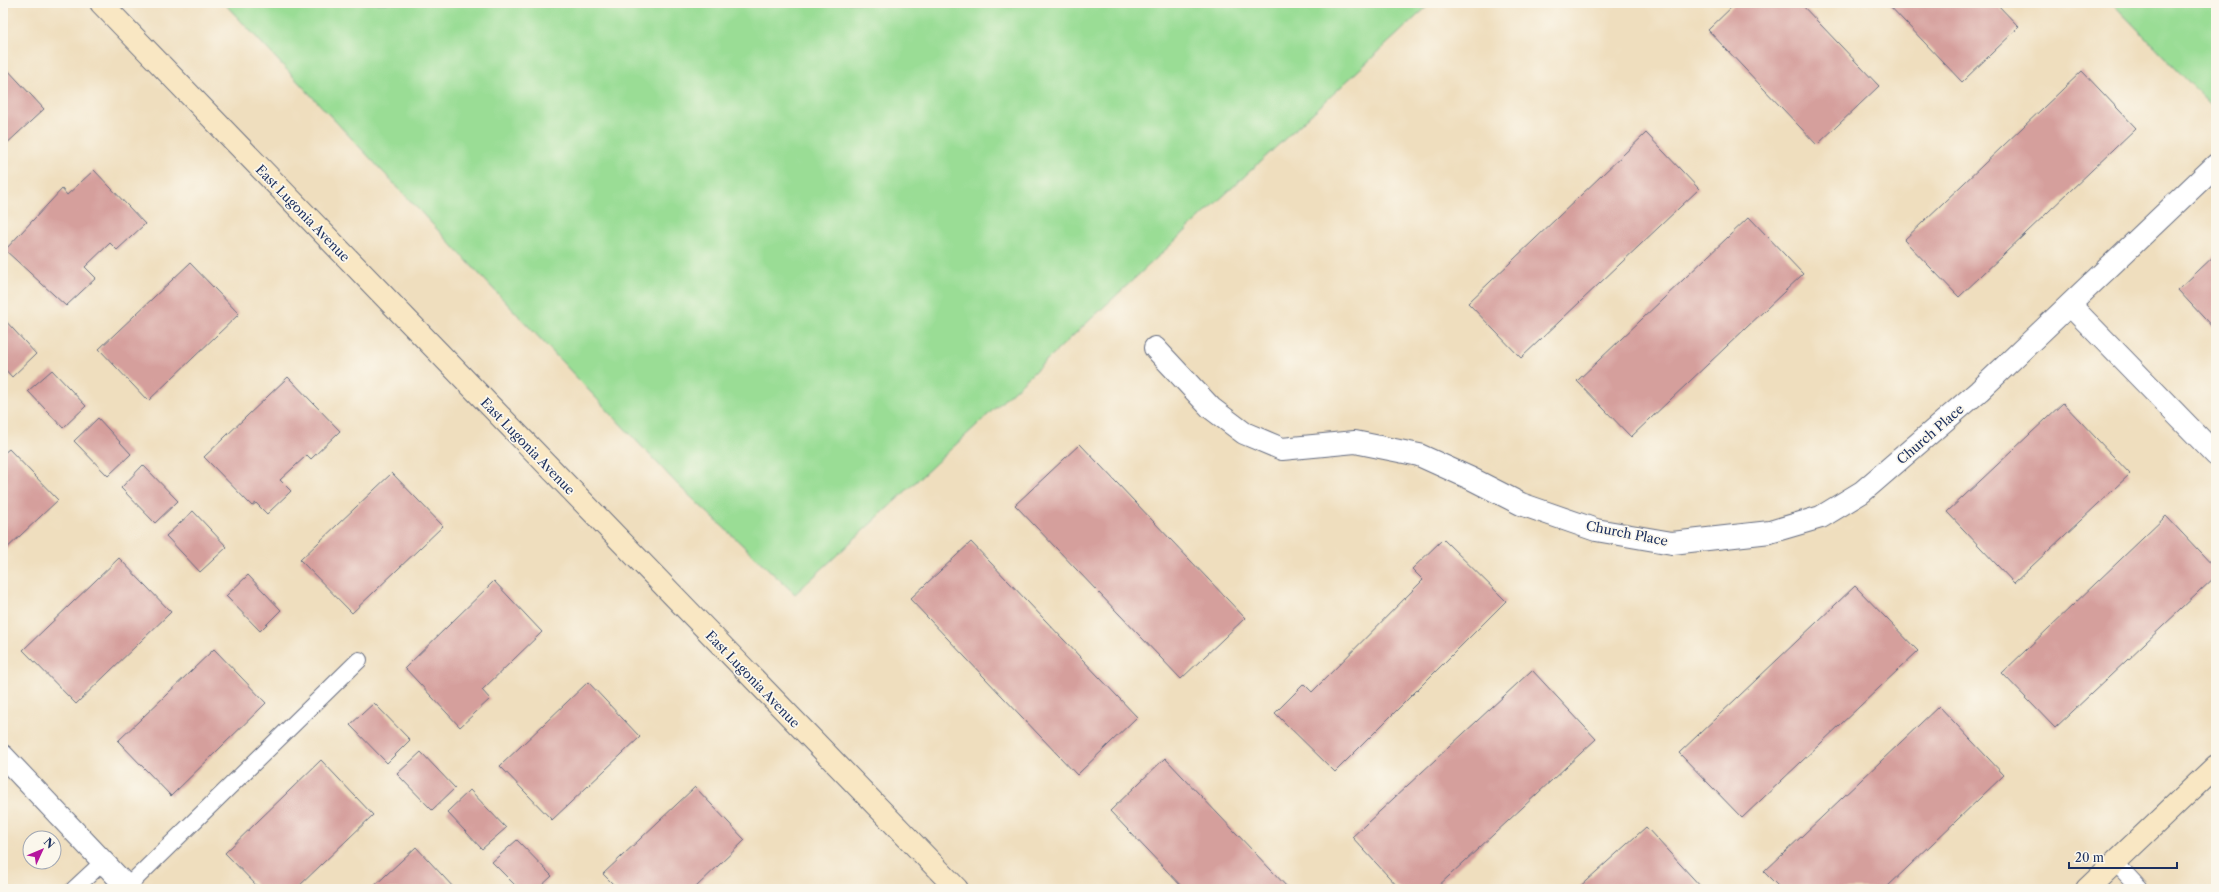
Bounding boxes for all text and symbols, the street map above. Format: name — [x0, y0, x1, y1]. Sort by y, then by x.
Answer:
street label: East Lugonia Avenue — [253, 161, 353, 265]
street label: East Lugonia Avenue — [478, 394, 578, 498]
street label: Church Place — [1893, 401, 1967, 467]
street label: Church Place — [1585, 517, 1669, 549]
street label: East Lugonia Avenue — [703, 627, 803, 731]
north arrow — [22, 830, 62, 870]
text: N — [41, 835, 58, 852]
scale bar — [2069, 844, 2177, 870]
text: 20 m — [2075, 850, 2104, 865]

